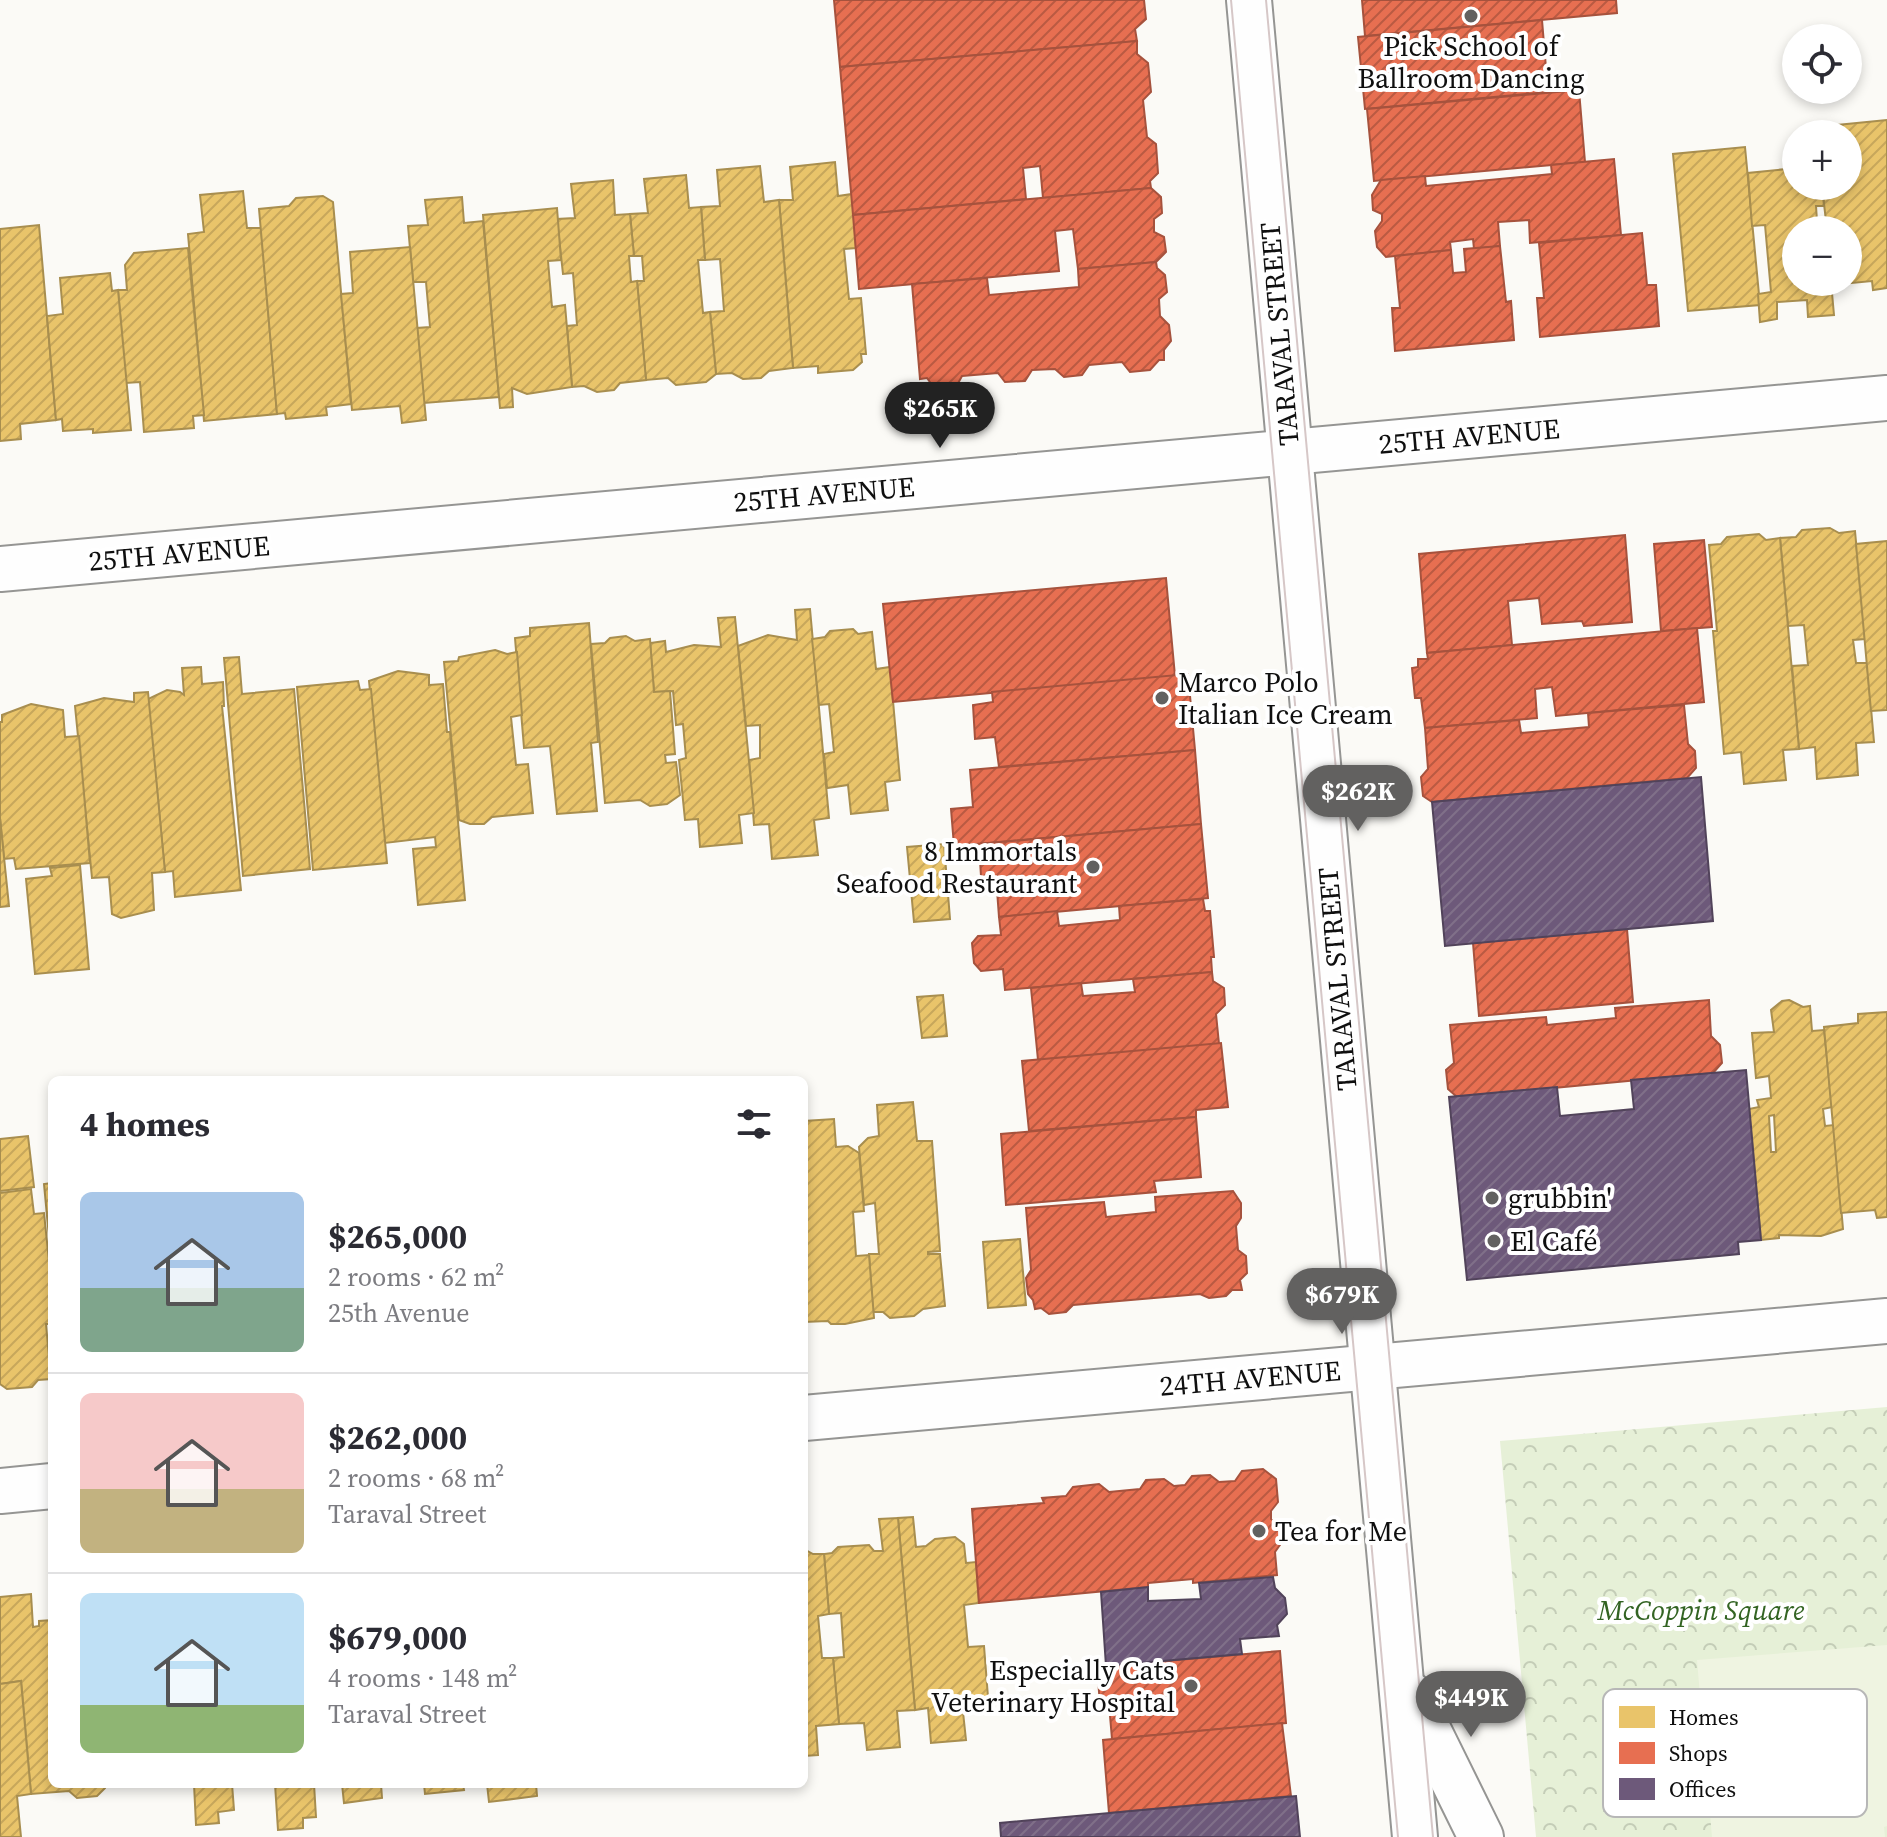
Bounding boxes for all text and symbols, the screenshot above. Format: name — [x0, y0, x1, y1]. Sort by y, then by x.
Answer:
marker: Pick School of Ballroom Dancing — [1462, 7, 1480, 25]
map controls — [1782, 24, 1862, 296]
button: locate — [1782, 24, 1862, 104]
place label: Pick School of Ballroom Dancing — [1357, 27, 1585, 97]
button: + — [1782, 120, 1862, 200]
button: − — [1782, 216, 1862, 296]
street label: TARAVAL STREET — [1250, 221, 1308, 447]
pin: $265K — [884, 382, 996, 450]
text: $265K — [903, 390, 977, 426]
street label: 25TH AVENUE — [1377, 409, 1561, 463]
street label: 25TH AVENUE — [732, 467, 916, 521]
street label: 25TH AVENUE — [87, 526, 271, 580]
place label: Marco Polo Italian Ice Cream — [1178, 663, 1393, 733]
marker: Marco Polo Italian Ice Cream — [1153, 689, 1171, 707]
pin: $262K — [1302, 765, 1414, 833]
text: $262K — [1321, 773, 1395, 809]
place label: 8 Immortals Seafood Restaurant — [836, 832, 1078, 902]
marker: 8 Immortals Seafood Restaurant — [1084, 858, 1102, 876]
street label: TARAVAL STREET — [1308, 866, 1366, 1092]
text: 4 homes — [80, 1101, 210, 1147]
icon: filters — [732, 1102, 776, 1146]
place label: grubbin' — [1508, 1179, 1612, 1217]
marker: grubbin' — [1483, 1189, 1501, 1207]
text: $265,000 — [328, 1213, 467, 1259]
place label: El Café — [1510, 1222, 1597, 1260]
icon: home — [144, 1224, 240, 1320]
marker: El Café — [1485, 1232, 1503, 1250]
text: 2 rooms · 62 m² — [328, 1259, 504, 1295]
pin: $679K — [1286, 1268, 1398, 1336]
text: $679K — [1305, 1276, 1379, 1312]
text: 25th Avenue — [328, 1295, 470, 1331]
street label: 24TH AVENUE — [1158, 1351, 1342, 1405]
text: $262,000 — [328, 1414, 467, 1460]
icon: home — [144, 1425, 240, 1521]
text: 2 rooms · 68 m² — [328, 1460, 504, 1496]
text: Taraval Street — [328, 1496, 486, 1532]
place label: Tea for Me — [1275, 1512, 1407, 1550]
marker: Tea for Me — [1250, 1522, 1268, 1540]
park label: McCoppin Square — [1597, 1591, 1805, 1629]
text: $679,000 — [328, 1614, 467, 1660]
icon: home — [144, 1625, 240, 1721]
place label: Especially Cats Veterinary Hospital — [931, 1651, 1175, 1721]
text: 4 rooms · 148 m² — [328, 1660, 517, 1696]
pin: $449K — [1415, 1671, 1527, 1739]
marker: Especially Cats Veterinary Hospital — [1182, 1677, 1200, 1695]
text: $449K — [1434, 1679, 1508, 1715]
legend — [1603, 1689, 1867, 1817]
text: Taraval Street — [328, 1696, 486, 1732]
text: Homes — [1669, 1702, 1739, 1732]
text: Shops — [1669, 1738, 1728, 1768]
text: Offices — [1669, 1774, 1736, 1804]

